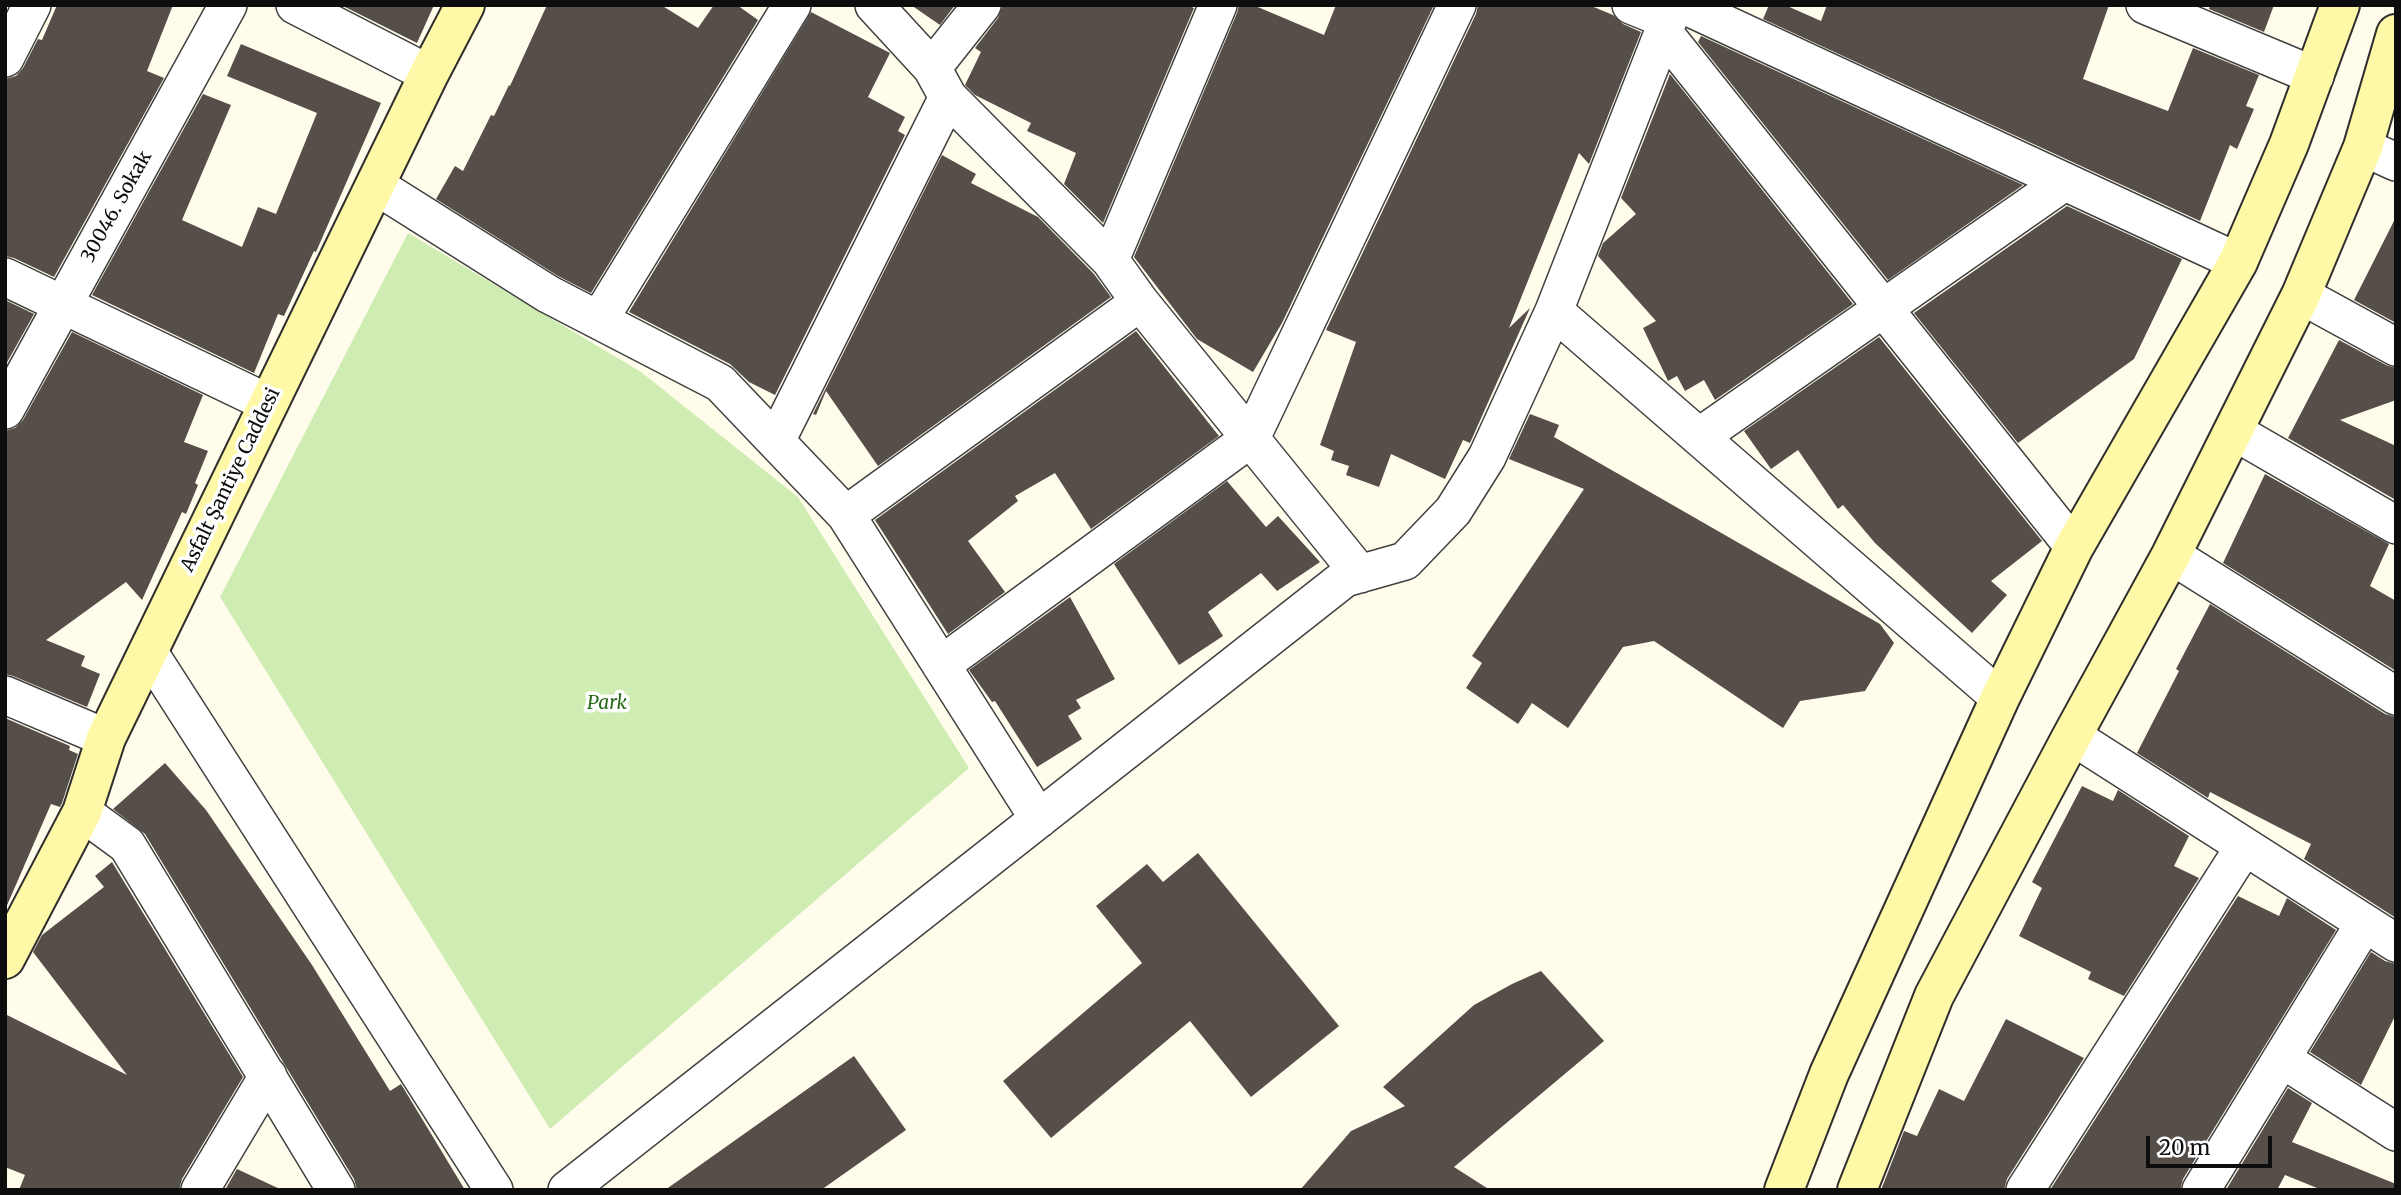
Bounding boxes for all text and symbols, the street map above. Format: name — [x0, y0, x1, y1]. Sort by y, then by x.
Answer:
street label: 30046. Sokak — [77, 147, 157, 267]
street label: Asfalt Şantiye Caddesi — [177, 384, 285, 576]
park label: Park — [587, 693, 627, 715]
scale bar — [2149, 1122, 2275, 1166]
text: 20 m — [2159, 1134, 2210, 1161]

